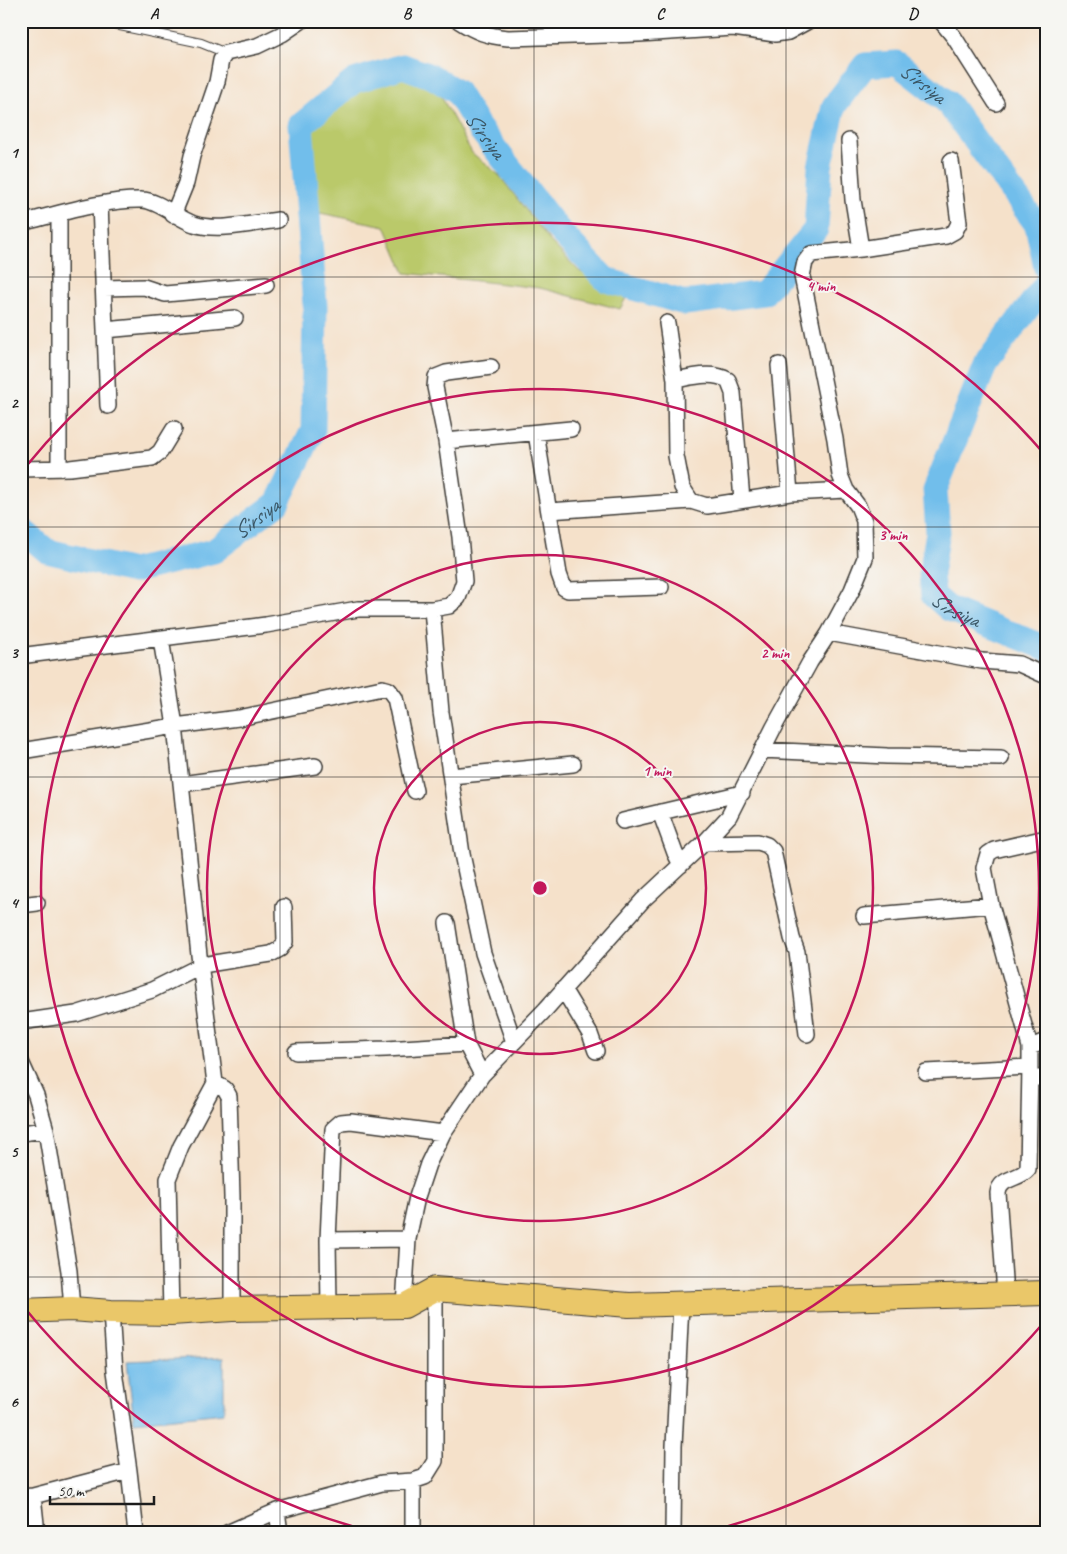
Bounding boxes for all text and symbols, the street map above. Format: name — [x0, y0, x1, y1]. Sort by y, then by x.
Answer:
text: A — [150, 4, 160, 24]
text: B — [403, 4, 413, 24]
text: C — [656, 4, 666, 24]
text: D — [908, 4, 919, 24]
water label: Sirsiya — [894, 56, 954, 112]
water label: Sirsiya — [459, 107, 513, 167]
text: 1 — [10, 143, 19, 163]
text: 4 min — [807, 277, 836, 296]
text: 2 — [10, 393, 19, 413]
water label: Sirsiya — [227, 490, 288, 545]
text: 3 min — [879, 526, 908, 545]
water label: Sirsiya — [925, 585, 986, 635]
text: 3 — [10, 643, 19, 663]
text: 2 min — [761, 644, 790, 663]
text: 1 min — [643, 762, 672, 781]
centre of rings — [531, 879, 549, 897]
text: 4 — [10, 893, 19, 913]
text: 5 — [11, 1142, 20, 1162]
text: 6 — [10, 1392, 19, 1412]
scale bar — [50, 1474, 154, 1506]
text: 50 m — [58, 1482, 85, 1501]

